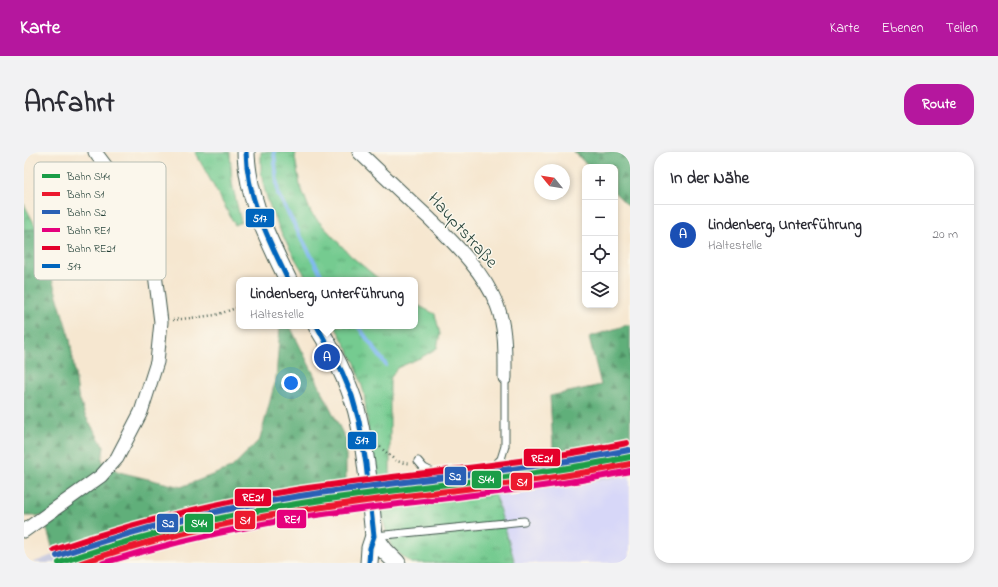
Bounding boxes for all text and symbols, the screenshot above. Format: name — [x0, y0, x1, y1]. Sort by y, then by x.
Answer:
text: Karte — [20, 15, 60, 42]
text: Karte — [830, 18, 859, 39]
text: Ebenen — [881, 18, 924, 39]
text: Teilen — [946, 18, 978, 39]
text: Anfahrt — [24, 84, 115, 125]
button: Route — [904, 84, 974, 125]
legend — [34, 162, 166, 280]
north arrow — [534, 164, 570, 200]
map controls — [582, 164, 618, 308]
button: + — [582, 164, 618, 200]
text: In der Nähe — [670, 166, 749, 191]
text: Bahn S44 — [66, 169, 110, 185]
text: Bahn S1 — [66, 187, 105, 203]
street label: Hauptstraße — [421, 187, 504, 275]
button: − — [582, 200, 618, 236]
text: Bahn S2 — [66, 205, 107, 221]
line badge: 517 — [245, 208, 275, 228]
text: 517 — [253, 211, 268, 227]
text: Lindenberg, Unterführung — [708, 214, 862, 236]
text: Bahn RE1 — [66, 223, 110, 239]
text: A — [679, 225, 687, 244]
text: 20 m — [933, 225, 958, 244]
button: locate — [582, 236, 618, 272]
text: Haltestelle — [708, 236, 762, 255]
text: Bahn RE21 — [66, 241, 116, 257]
text: 517 — [67, 259, 82, 275]
button: layers — [582, 272, 618, 308]
popup — [236, 277, 418, 329]
text: Lindenberg, Unterführung — [250, 283, 404, 305]
text: Haltestelle — [250, 305, 304, 324]
pin: A — [314, 342, 340, 372]
your location — [281, 373, 301, 393]
line badge: 517 — [347, 431, 377, 450]
text: 517 — [355, 433, 370, 449]
line badge: RE21 — [523, 448, 561, 467]
text: RE21 — [530, 451, 553, 467]
line badge: S2 — [444, 466, 467, 486]
text: S2 — [449, 469, 462, 485]
line badge: S44 — [471, 470, 502, 489]
text: S44 — [478, 472, 495, 488]
line badge: S1 — [510, 472, 533, 491]
text: S1 — [517, 475, 528, 491]
line badge: RE21 — [234, 488, 272, 507]
text: RE21 — [241, 490, 264, 506]
line badge: RE1 — [276, 509, 307, 529]
line badge: S1 — [234, 510, 256, 530]
text: RE1 — [283, 512, 301, 528]
line badge: S2 — [156, 513, 179, 533]
line badge: S44 — [184, 513, 214, 533]
text: S1 — [240, 513, 251, 529]
text: S2 — [162, 516, 175, 532]
text: S44 — [191, 516, 208, 532]

